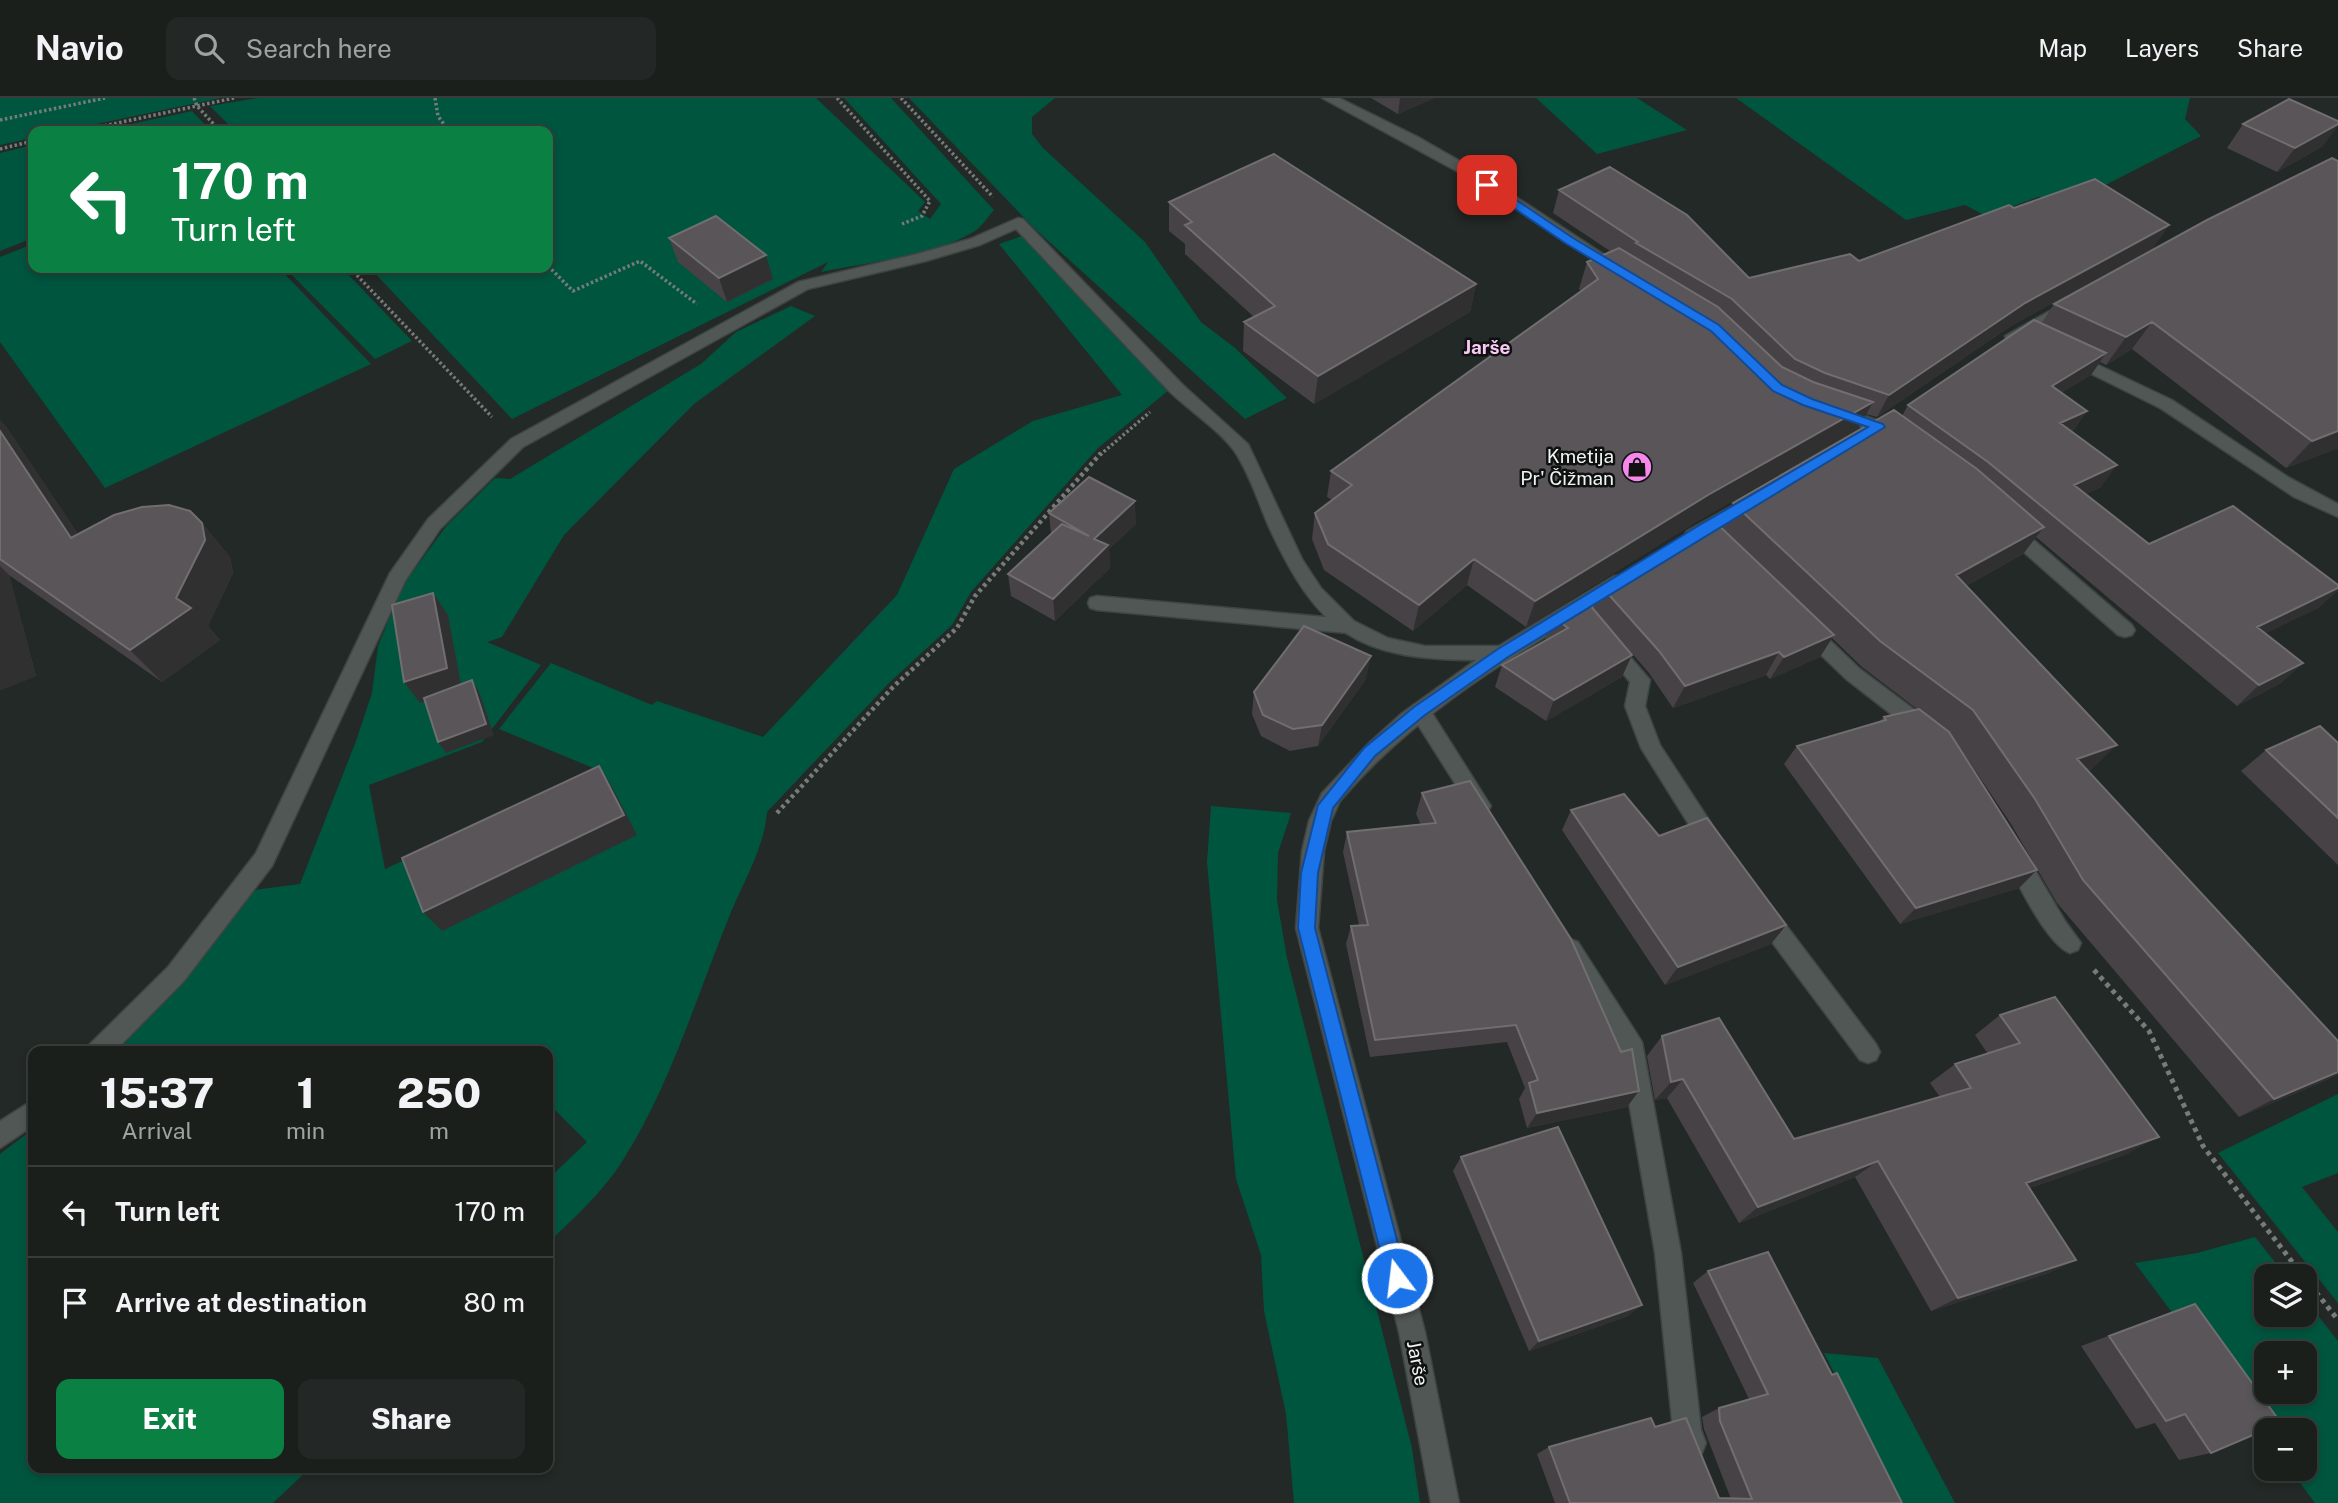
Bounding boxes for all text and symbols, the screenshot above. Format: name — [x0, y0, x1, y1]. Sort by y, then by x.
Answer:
search box — [166, 17, 656, 80]
text: Navio — [35, 29, 124, 67]
icon: search — [190, 29, 228, 67]
text: Search here — [246, 33, 392, 64]
text: Map — [2038, 34, 2087, 62]
text: Layers — [2125, 34, 2199, 62]
text: Share — [2237, 34, 2303, 62]
text: 170 m — [171, 152, 309, 210]
icon: left — [56, 154, 147, 245]
pin — [1457, 155, 1517, 215]
icon: arrive — [1468, 166, 1506, 204]
text: Turn left — [171, 211, 296, 248]
district label: Jarše — [1463, 336, 1511, 358]
place label: Kmetija Pr' Čižman — [1520, 445, 1614, 489]
shop icon: Kmetija Pr' Čižman — [1620, 450, 1654, 484]
text: 15:37 — [100, 1068, 214, 1117]
text: 1 — [296, 1068, 315, 1117]
text: 250 — [397, 1068, 481, 1117]
text: Arrival — [122, 1117, 193, 1144]
text: min — [286, 1117, 325, 1144]
text: m — [429, 1117, 449, 1144]
icon: left — [56, 1193, 94, 1231]
text: Turn left — [115, 1196, 220, 1227]
text: 170 m — [455, 1196, 525, 1227]
position arrow — [1360, 1241, 1434, 1315]
map controls — [2254, 1264, 2317, 1481]
button: layers — [2254, 1264, 2317, 1327]
icon: arrive — [56, 1284, 94, 1322]
text: Arrive at destination — [115, 1287, 367, 1318]
text: 80 m — [464, 1287, 525, 1318]
street label: Jarše — [1403, 1339, 1433, 1387]
button: + — [2254, 1341, 2317, 1404]
button: Exit — [56, 1379, 284, 1459]
button: Share — [298, 1379, 525, 1459]
button: − — [2254, 1418, 2317, 1481]

